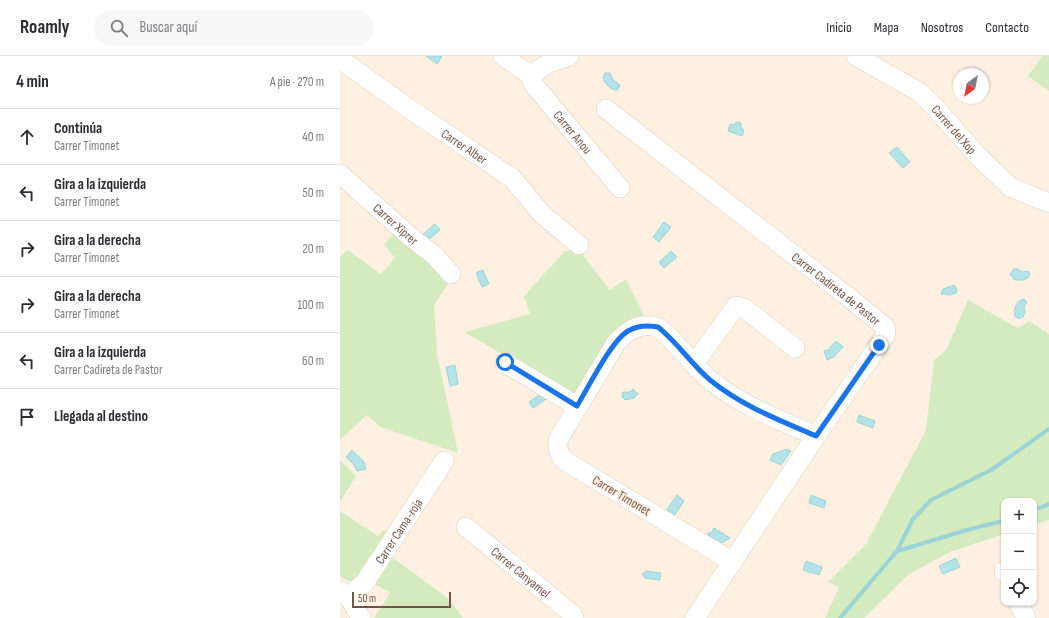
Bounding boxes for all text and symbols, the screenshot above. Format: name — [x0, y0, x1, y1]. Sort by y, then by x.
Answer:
search box — [94, 10, 374, 46]
text: Roamly — [20, 16, 70, 39]
icon: search — [108, 17, 130, 39]
text: Buscar aquí — [140, 18, 197, 37]
text: Inicio — [826, 19, 852, 36]
text: Mapa — [874, 19, 899, 36]
text: Nosotros — [921, 19, 963, 36]
text: Contacto — [985, 19, 1029, 36]
north arrow — [953, 68, 989, 104]
text: 4 min — [16, 72, 49, 92]
text: A pie · 270 m — [270, 74, 324, 90]
street label: Carrer del Xop — [928, 102, 980, 158]
street label: Carrer Anou — [550, 108, 595, 158]
text: Continúa — [54, 119, 102, 138]
icon: ahead — [16, 126, 38, 148]
street label: Carrer Alber — [438, 126, 490, 168]
text: 40 m — [302, 129, 324, 145]
text: Carrer Timonet — [54, 138, 120, 154]
text: Gira a la izquierda — [54, 175, 146, 194]
icon: left — [16, 182, 38, 204]
text: 50 m — [303, 185, 324, 201]
text: Carrer Timonet — [54, 194, 120, 210]
street label: Carrer Xiprer — [369, 200, 421, 249]
text: Gira a la derecha — [54, 231, 141, 250]
icon: right — [16, 238, 38, 260]
text: 20 m — [302, 241, 324, 257]
street label: Carrer Cadireta de Pastor — [788, 249, 884, 329]
text: Carrer Timonet — [54, 250, 120, 266]
text: Gira a la derecha — [54, 287, 141, 306]
icon: right — [16, 294, 38, 316]
text: 100 m — [297, 297, 324, 313]
text: Carrer Timonet — [54, 306, 120, 322]
route end — [870, 336, 888, 354]
text: Gira a la izquierda — [54, 343, 146, 362]
icon: left — [16, 350, 38, 372]
text: 60 m — [302, 353, 324, 369]
route start — [496, 353, 514, 371]
text: Carrer Cadireta de Pastor — [54, 362, 163, 378]
icon: arrive — [16, 406, 38, 428]
text: Llegada al destino — [54, 407, 148, 426]
street label: Carrer Timonet — [589, 472, 654, 520]
street label: Carrer Cama-roja — [372, 496, 426, 567]
map controls — [1001, 498, 1037, 606]
button: + — [1001, 498, 1037, 534]
button: − — [1001, 534, 1037, 570]
street label: Carrer Canyamel — [487, 544, 553, 602]
button: locate — [1001, 570, 1037, 606]
scale bar — [352, 590, 451, 609]
text: 50 m — [358, 592, 376, 605]

